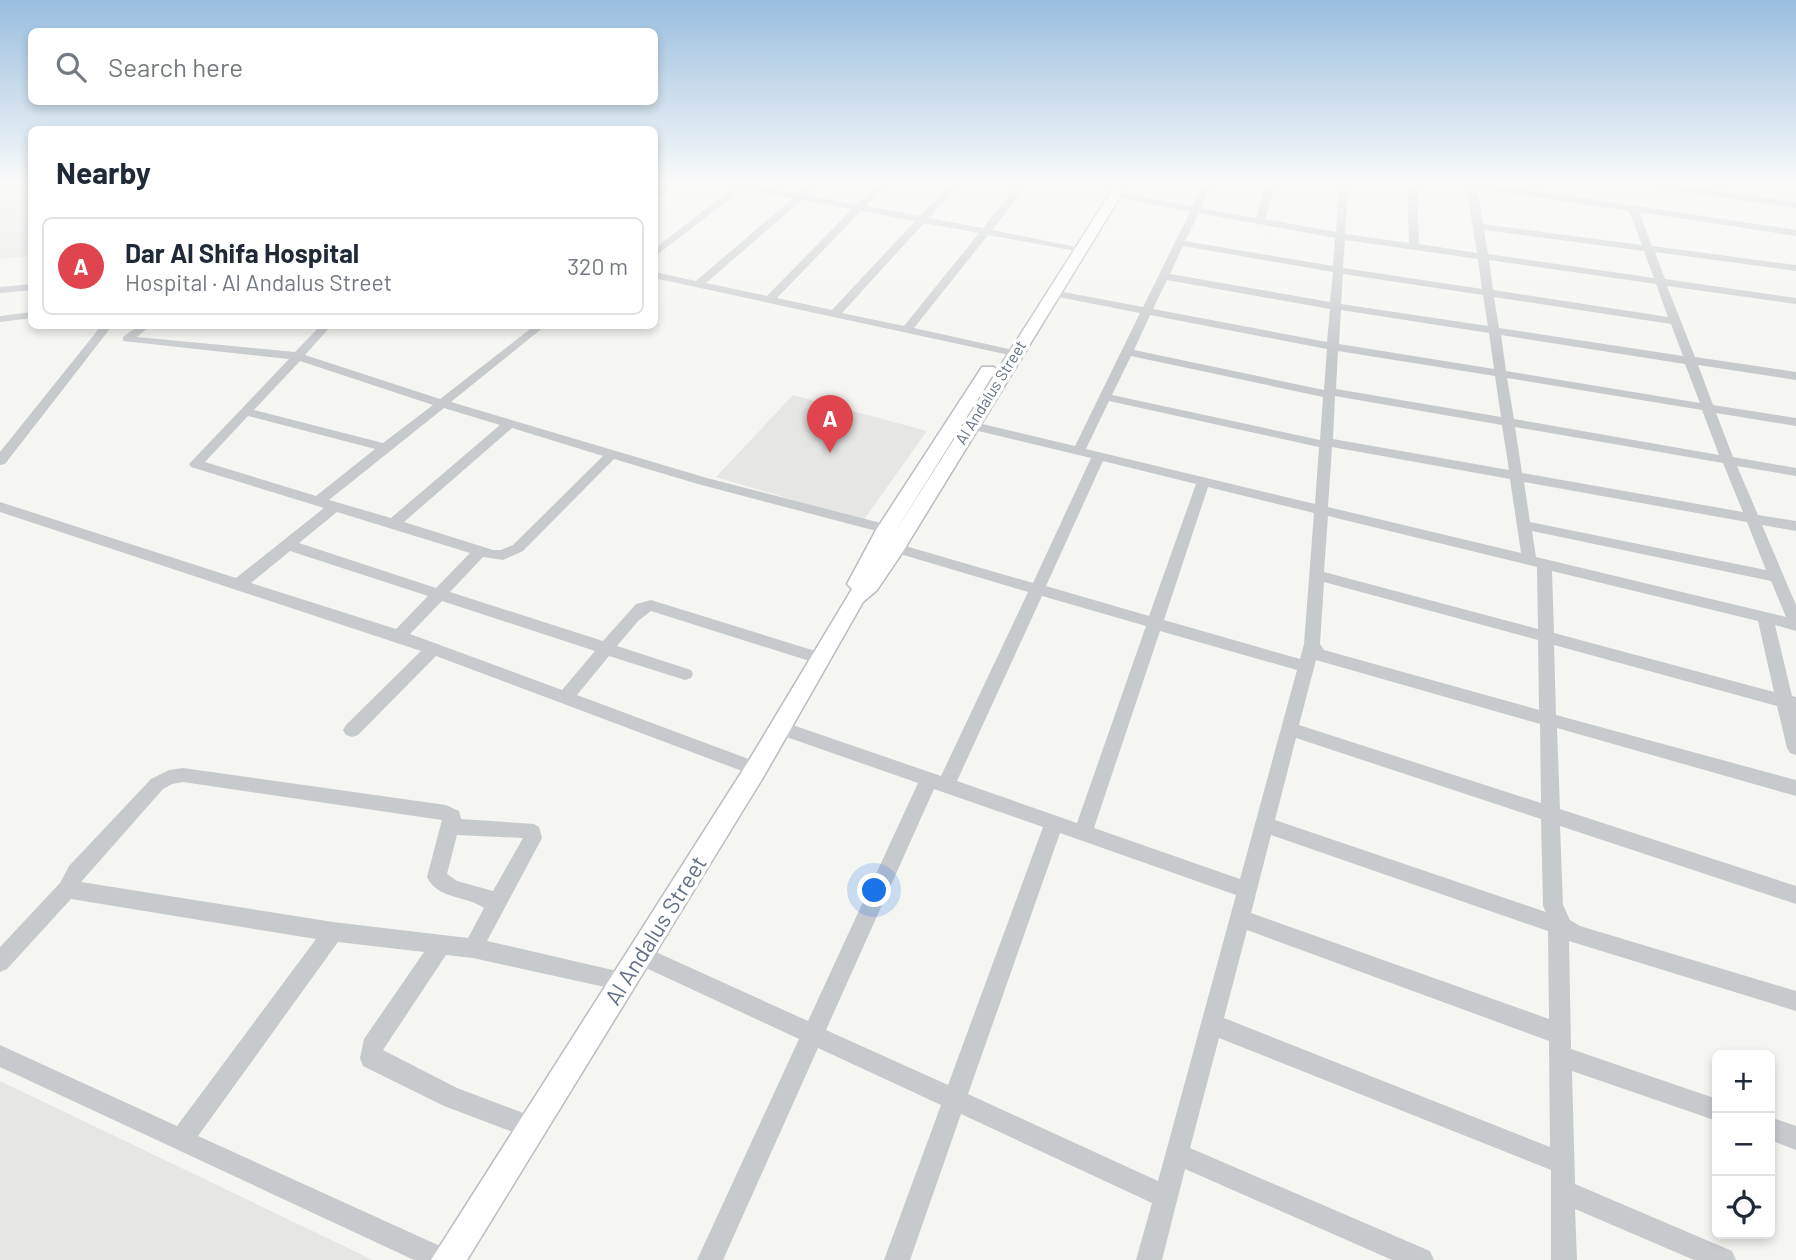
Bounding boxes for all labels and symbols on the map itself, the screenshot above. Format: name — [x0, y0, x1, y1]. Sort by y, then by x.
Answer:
street label: Al Andalus Street — [951, 337, 1029, 447]
pin: A — [807, 395, 853, 453]
street label: Al Andalus Street — [598, 850, 712, 1010]
your location — [857, 873, 891, 907]

